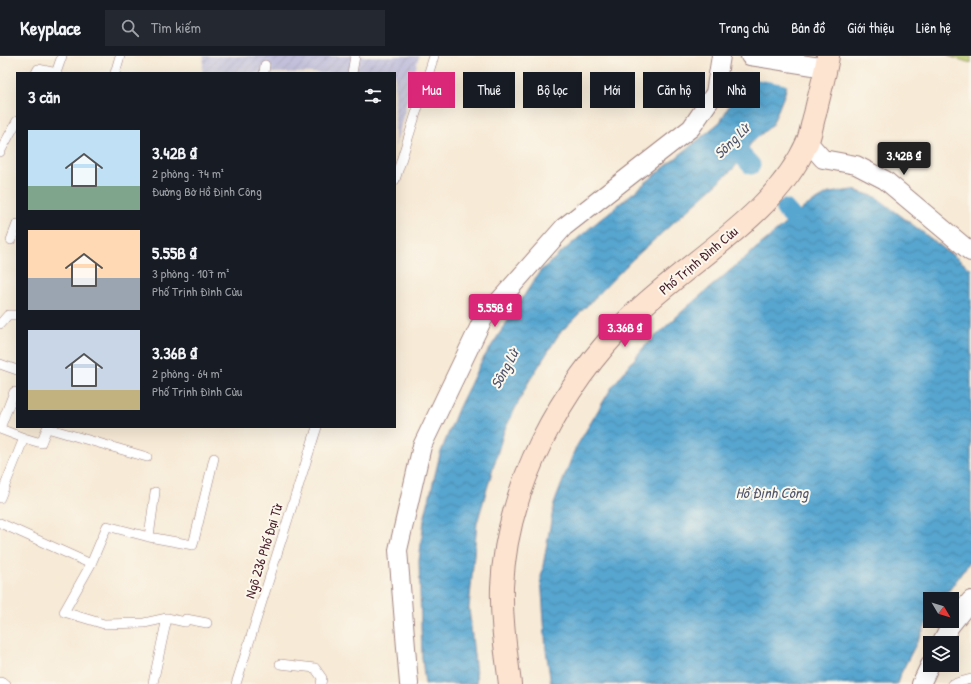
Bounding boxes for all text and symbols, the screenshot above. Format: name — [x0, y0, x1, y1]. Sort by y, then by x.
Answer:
search box — [105, 10, 385, 46]
text: Keyplace — [20, 15, 81, 41]
icon: search — [119, 17, 141, 39]
text: Tìm kiếm — [151, 17, 201, 38]
text: Trang chủ — [719, 18, 769, 37]
text: Bản đồ — [791, 18, 825, 37]
text: Giới thiệu — [847, 18, 894, 37]
text: Liên hệ — [916, 18, 951, 37]
chip: Mua — [408, 72, 455, 108]
chip: Thuê — [463, 72, 515, 108]
chip: Bộ lọc — [523, 72, 582, 108]
chip: Mới — [590, 72, 635, 108]
chip: Căn hộ — [643, 72, 705, 108]
chip: Nhà — [713, 72, 760, 108]
text: 3 căn — [28, 85, 60, 108]
icon: filters — [362, 85, 384, 107]
water label: Sông Lừ — [709, 117, 755, 163]
text: 3.42B ₫ — [152, 141, 198, 164]
pin: 3.42B ₫ — [867, 142, 941, 176]
icon: home — [60, 146, 108, 194]
text: 3.42B ₫ — [887, 146, 921, 164]
text: 2 phòng · 74 m² — [152, 164, 224, 182]
text: Đường Bờ Hồ Định Công — [152, 182, 262, 200]
street label: Phố Trịnh Đình Cửu — [655, 221, 742, 298]
text: 5.55B ₫ — [152, 241, 197, 264]
icon: home — [60, 246, 108, 294]
text: 3 phòng · 107 m² — [152, 264, 229, 282]
text: Phố Trịnh Đình Cửu — [152, 282, 242, 300]
pin: 5.55B ₫ — [458, 294, 532, 328]
text: 5.55B ₫ — [478, 298, 512, 316]
pin: 3.36B ₫ — [588, 314, 662, 348]
text: 3.36B ₫ — [608, 318, 642, 336]
text: 3.36B ₫ — [152, 341, 198, 364]
water label: Sông Lừ — [485, 343, 524, 392]
icon: home — [60, 346, 108, 394]
text: 2 phòng · 64 m² — [152, 364, 222, 382]
text: Phố Trịnh Đình Cửu — [152, 382, 242, 400]
water label: Hồ Định Công — [736, 482, 810, 503]
street label: Ngõ 236 Phố Đại Từ — [240, 500, 288, 601]
north arrow — [923, 592, 959, 628]
map controls — [923, 592, 959, 672]
button: layers — [923, 636, 959, 672]

